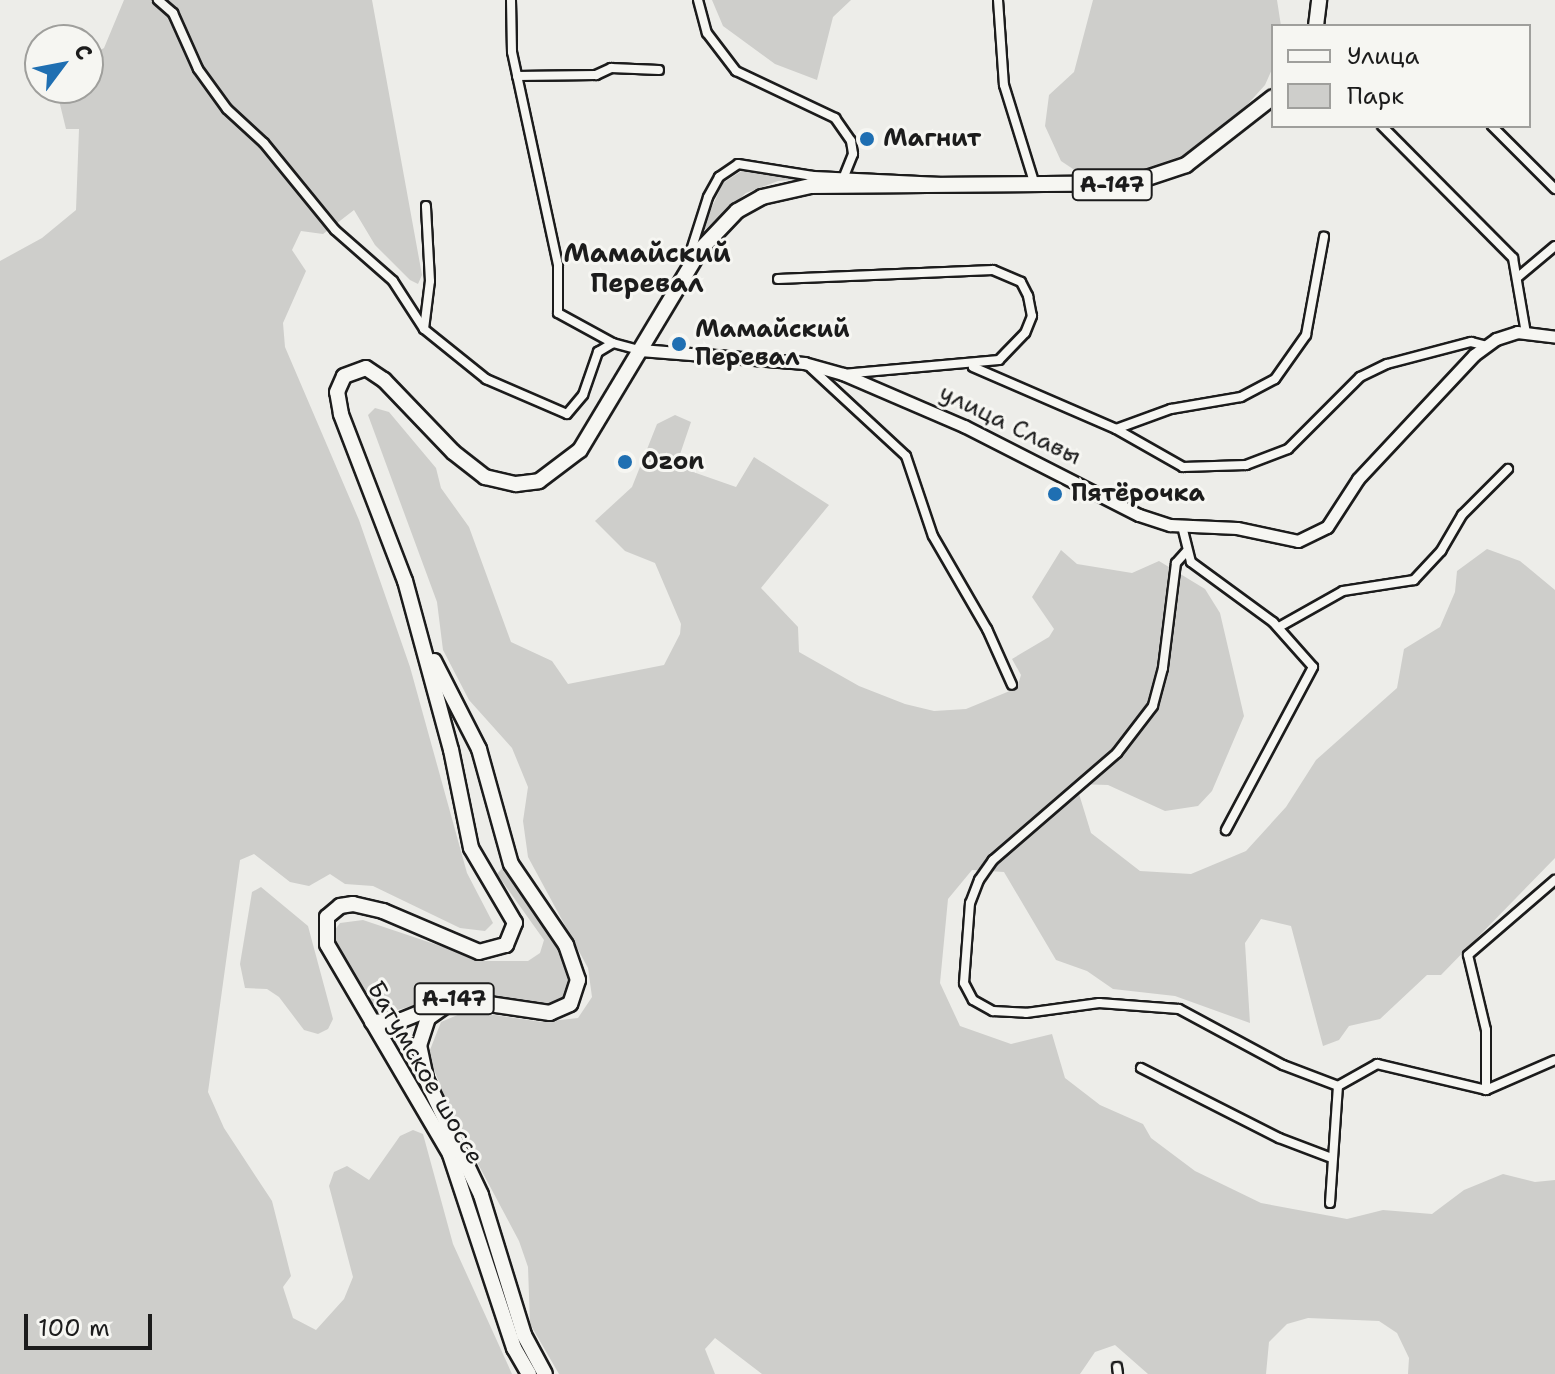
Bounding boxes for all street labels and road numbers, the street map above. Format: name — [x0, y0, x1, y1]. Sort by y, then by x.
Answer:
road number: А-147 — [1070, 167, 1154, 203]
street label: улица Славы — [935, 378, 1085, 472]
street label: Батумское шоссе — [361, 976, 489, 1170]
road number: А-147 — [412, 981, 496, 1017]

